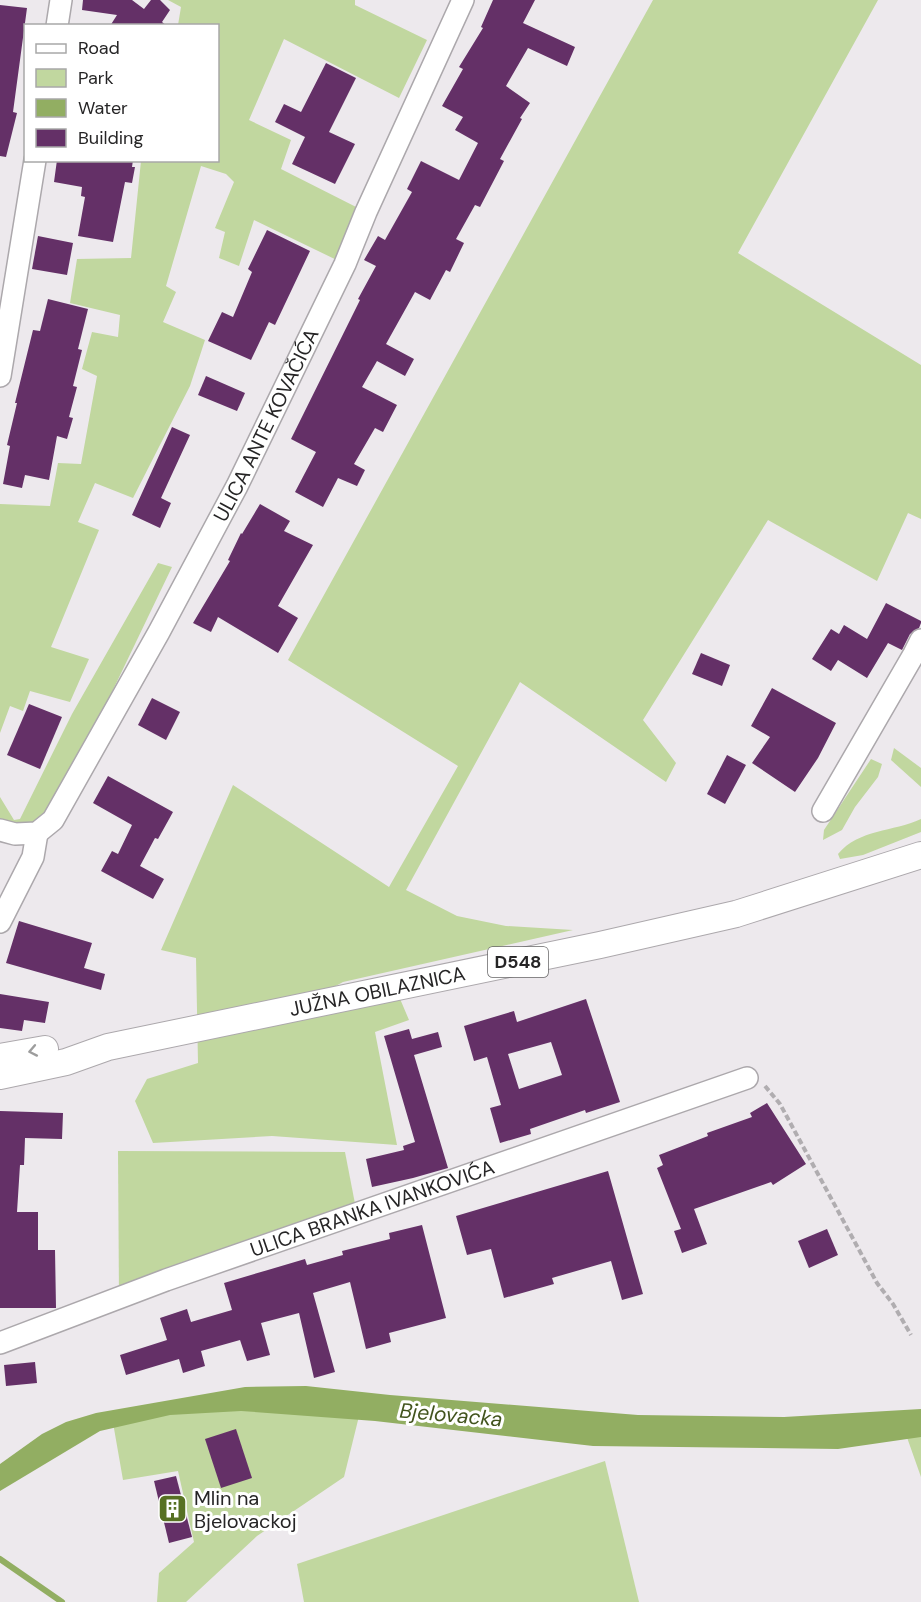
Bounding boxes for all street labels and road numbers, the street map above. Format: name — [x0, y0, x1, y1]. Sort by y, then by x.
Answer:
street label: ULICA ANTE KOVAČIĆA — [207, 324, 325, 526]
road number: D548 — [488, 947, 548, 977]
street label: JUŽNA OBILAZNICA — [287, 960, 468, 1022]
street label: ULICA BRANKA IVANKOVIĆA — [247, 1154, 498, 1263]

